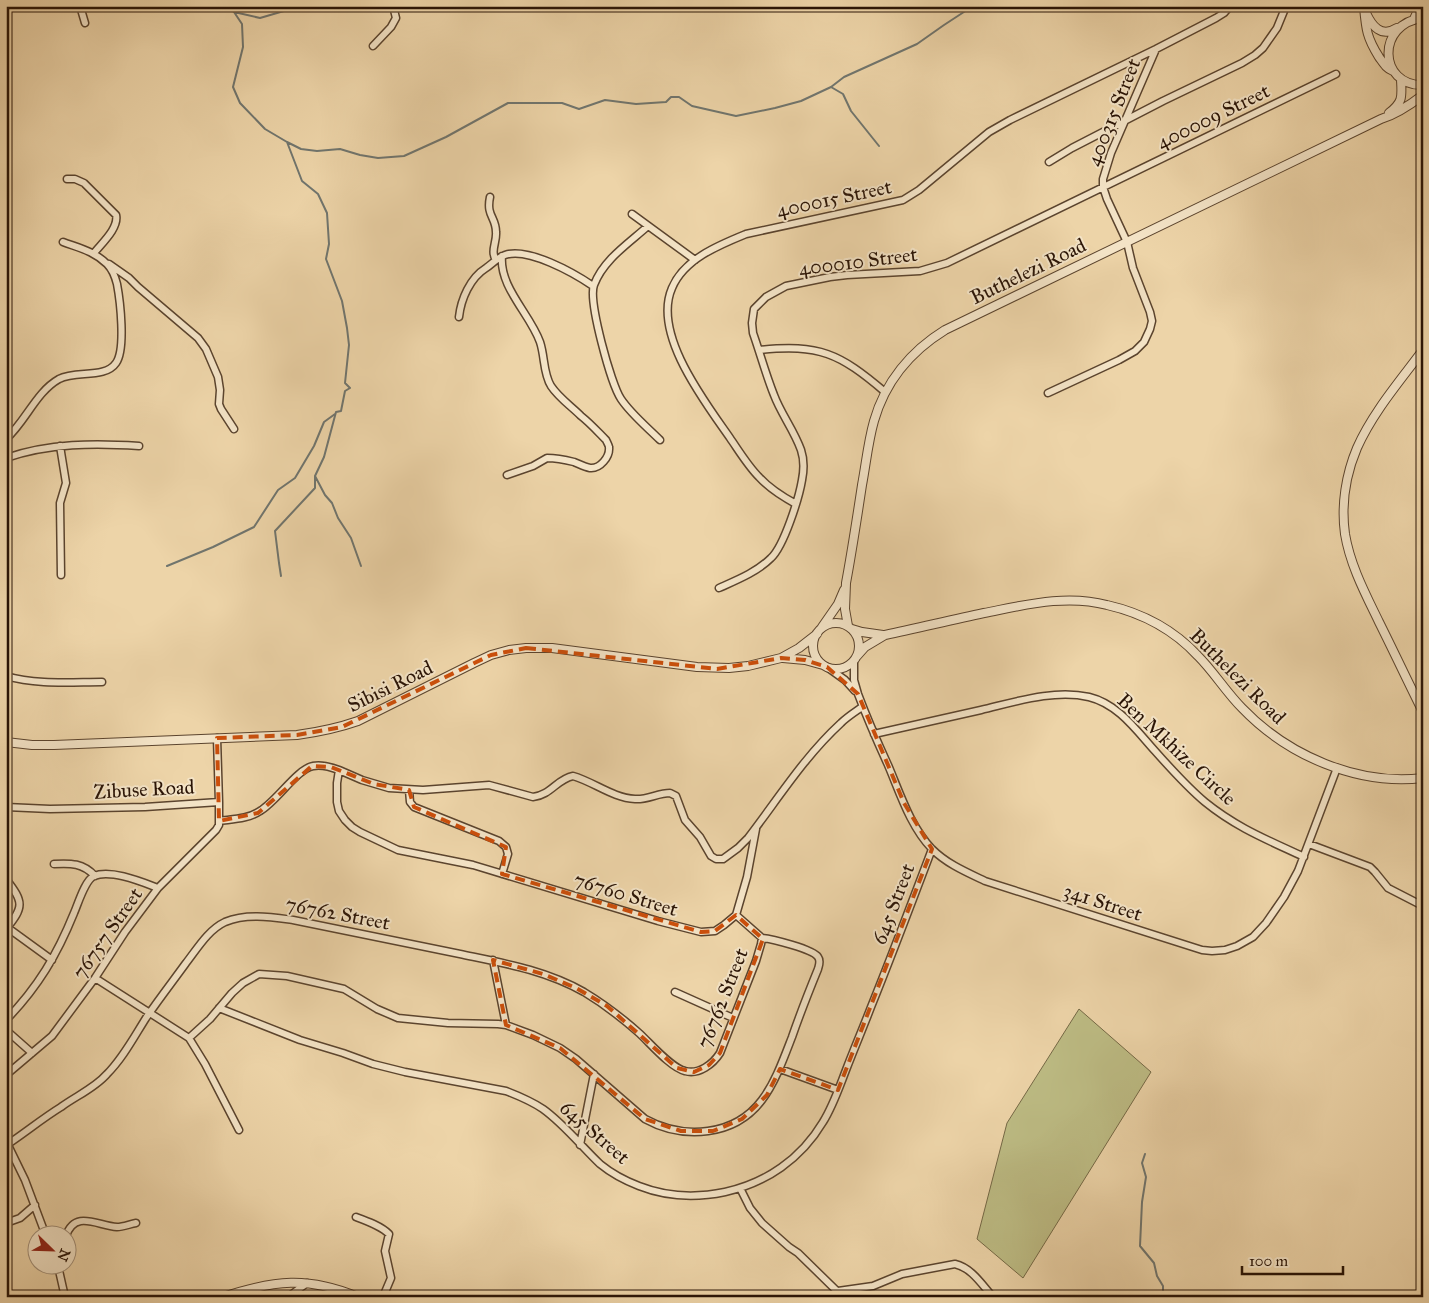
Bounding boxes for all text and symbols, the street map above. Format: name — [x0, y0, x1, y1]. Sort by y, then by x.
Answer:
street label: 400315 Street — [1081, 55, 1145, 169]
street label: 400009 Street — [1153, 78, 1273, 154]
street label: 400015 Street — [774, 174, 894, 222]
street label: Buthelezi Road — [966, 233, 1090, 309]
street label: 400010 Street — [797, 242, 919, 280]
street label: Buthelezi Road — [1185, 623, 1291, 729]
street label: Sibisi Road — [343, 655, 437, 717]
street label: Ben Mkhize Circle — [1113, 688, 1241, 810]
street label: Zibuse Road — [93, 774, 195, 804]
street label: 645 Street — [867, 860, 919, 948]
street label: 76760 Street — [571, 867, 681, 921]
street label: 341 Street — [1061, 878, 1145, 926]
street label: 76757 Street — [67, 883, 147, 983]
street label: 76762 Street — [284, 891, 392, 935]
street label: 76762 Street — [691, 945, 753, 1051]
street label: 645 Street — [555, 1095, 635, 1169]
north arrow — [28, 1226, 78, 1276]
scale bar — [1242, 1243, 1343, 1275]
text: N — [53, 1246, 74, 1264]
text: 100 m — [1249, 1252, 1289, 1270]

